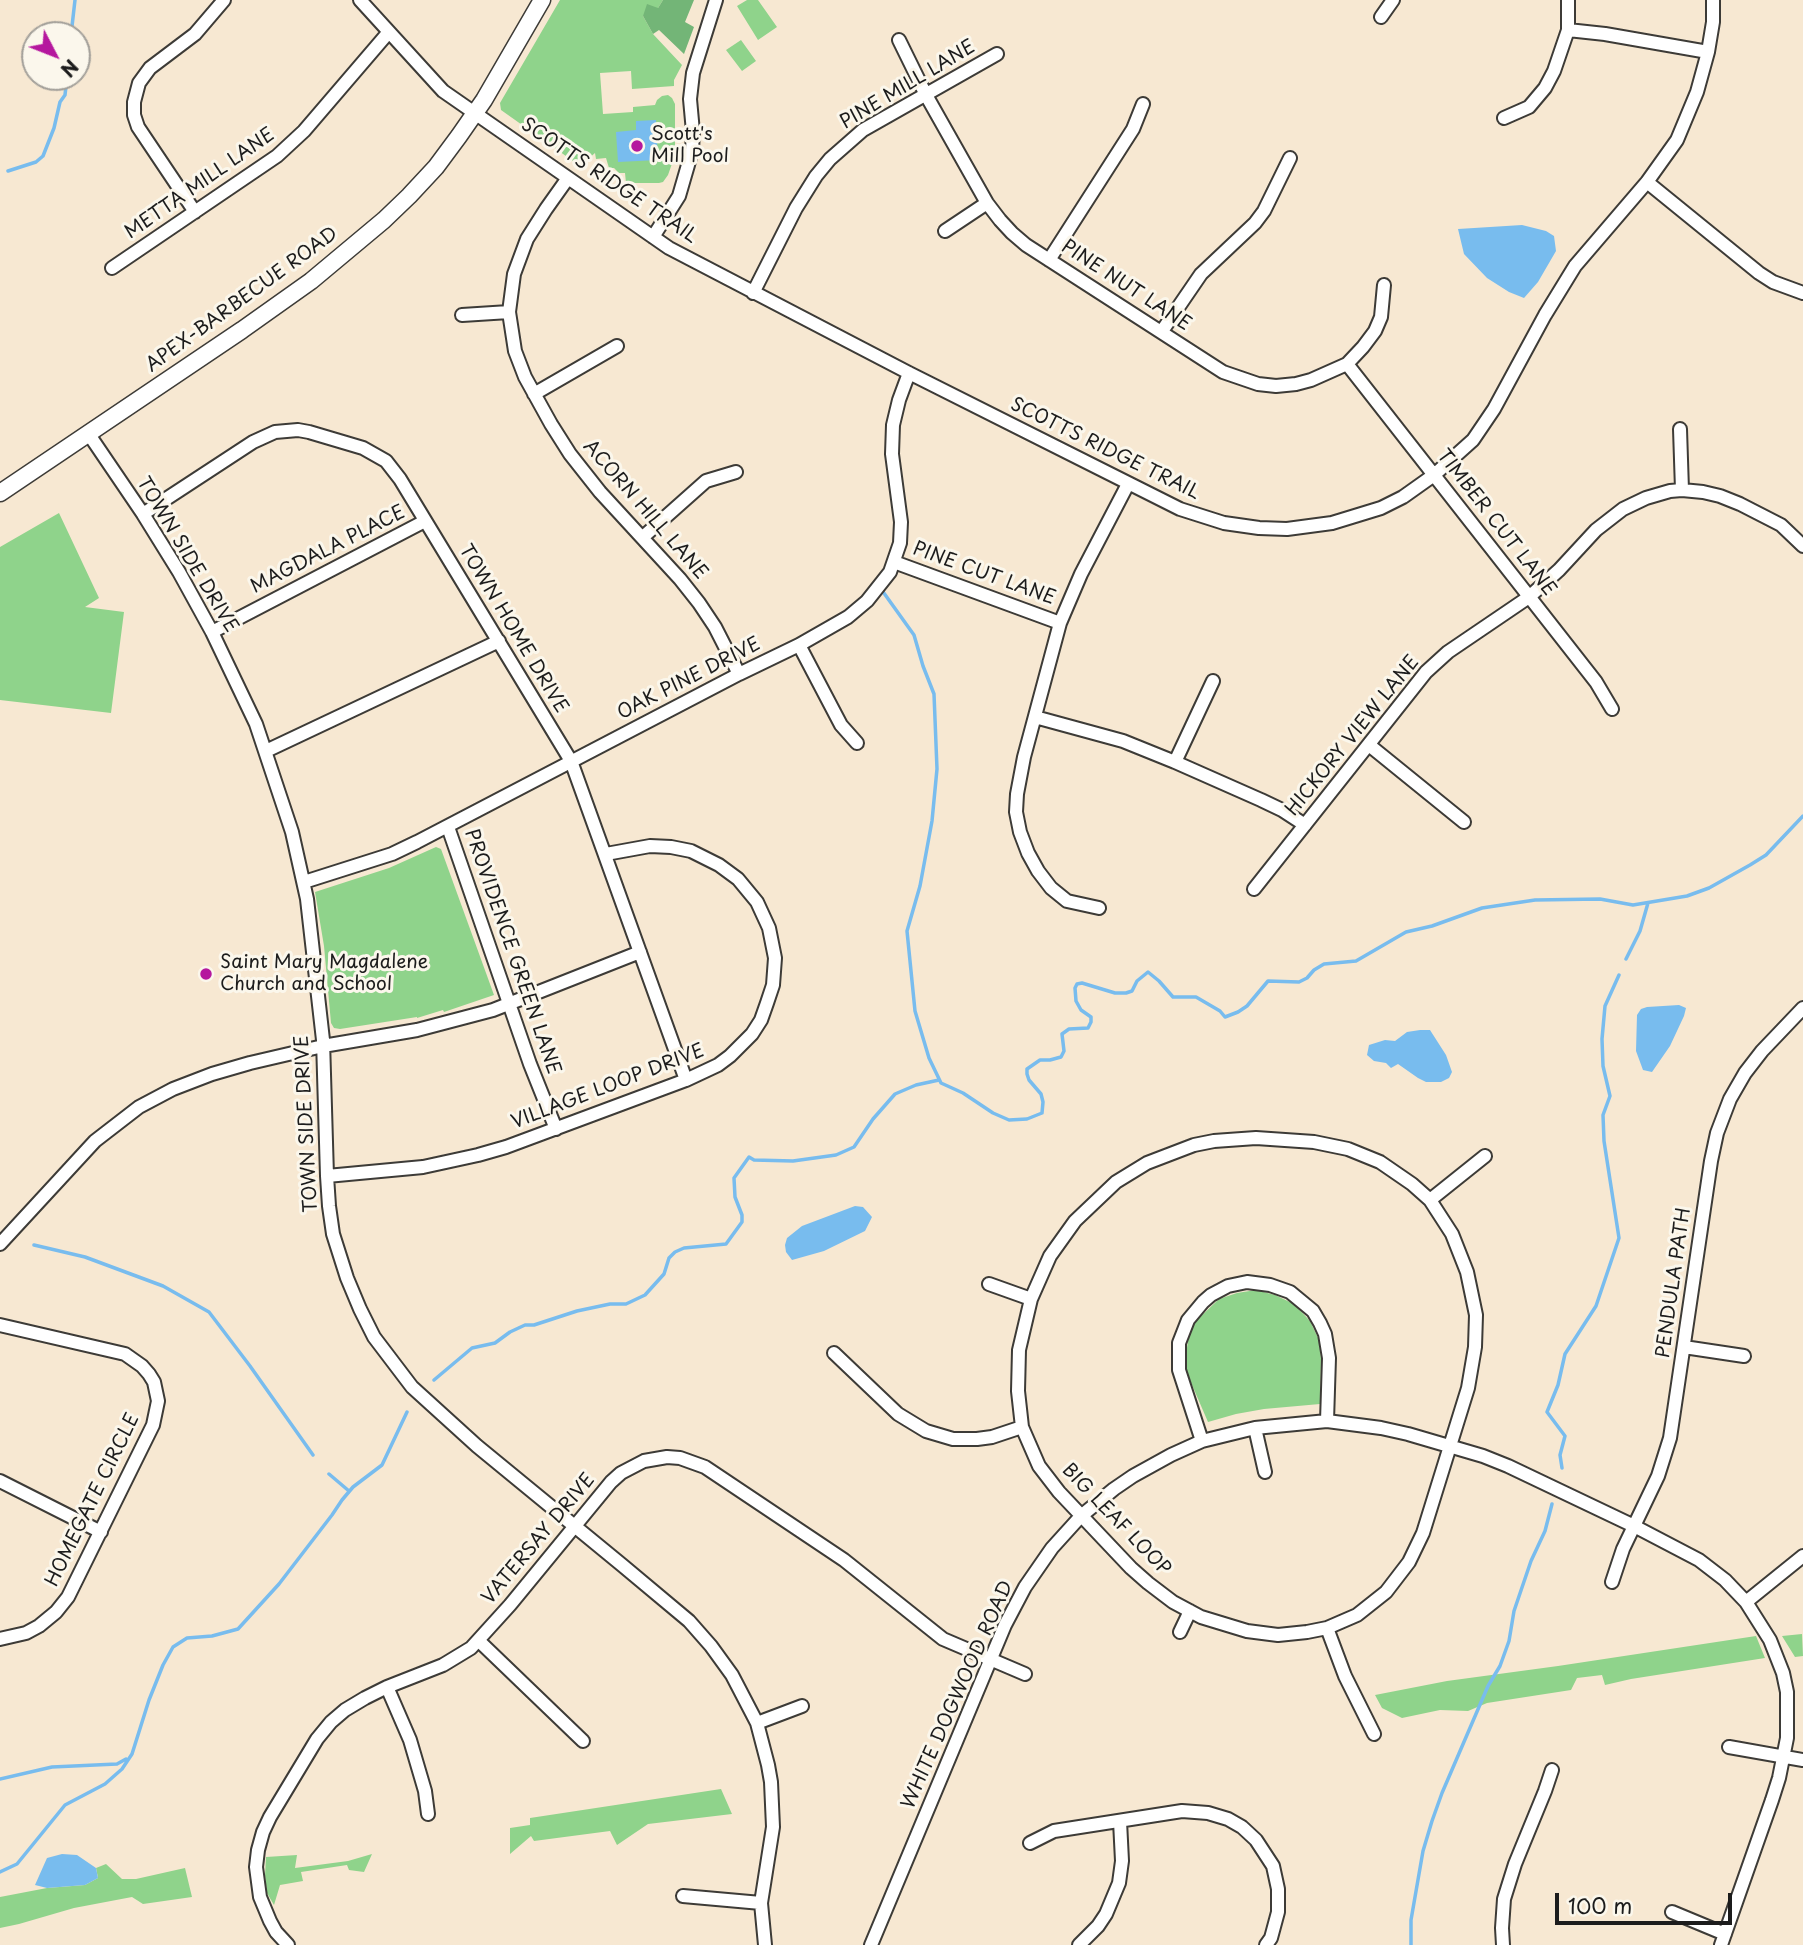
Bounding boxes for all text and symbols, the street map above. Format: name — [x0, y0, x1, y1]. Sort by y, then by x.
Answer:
north arrow — [21, 21, 91, 91]
street label: PINE MILL LANE — [836, 36, 980, 134]
text: N — [55, 54, 86, 84]
street label: SCOTTS RIDGE TRAIL — [516, 113, 702, 249]
street label: METTA MILL LANE — [121, 124, 279, 244]
place label: Scott's Mill Pool — [651, 124, 729, 168]
marker: Scott's Mill Pool — [629, 138, 645, 154]
street label: APEX-BARBECUE ROAD — [142, 223, 342, 377]
street label: PINE NUT LANE — [1057, 236, 1195, 336]
street label: SCOTTS RIDGE TRAIL — [1007, 393, 1203, 505]
street label: ACORN HILL LANE — [578, 436, 712, 584]
street label: TIMBER CUT LANE — [1432, 445, 1560, 601]
street label: TOWN SIDE DRIVE — [132, 473, 242, 637]
street label: MAGDALA PLACE — [247, 501, 409, 599]
street label: PINE CUT LANE — [910, 538, 1058, 610]
street label: TOWN HOME DRIVE — [454, 541, 572, 717]
street label: OAK PINE DRIVE — [614, 633, 764, 725]
street label: HICKORY VIEW LANE — [1281, 651, 1425, 821]
street label: PROVIDENCE GREEN LANE — [459, 826, 565, 1078]
place label: Saint Mary Magdalene Church and School — [220, 952, 428, 996]
marker: Saint Mary Magdalene Church and School — [198, 966, 214, 982]
street label: TOWN SIDE DRIVE — [291, 1035, 323, 1213]
street label: VILLAGE LOOP DRIVE — [508, 1040, 708, 1134]
street label: PENDULA PATH — [1652, 1206, 1696, 1360]
street label: HOMEGATE CIRCLE — [41, 1410, 145, 1590]
street label: BIG LEAF LOOP — [1057, 1459, 1175, 1581]
street label: VATERSAY DRIVE — [478, 1469, 600, 1609]
street label: WHITE DOGWOOD ROAD — [897, 1578, 1019, 1812]
scale bar — [1558, 1878, 1735, 1922]
text: 100 m — [1568, 1889, 1632, 1921]

